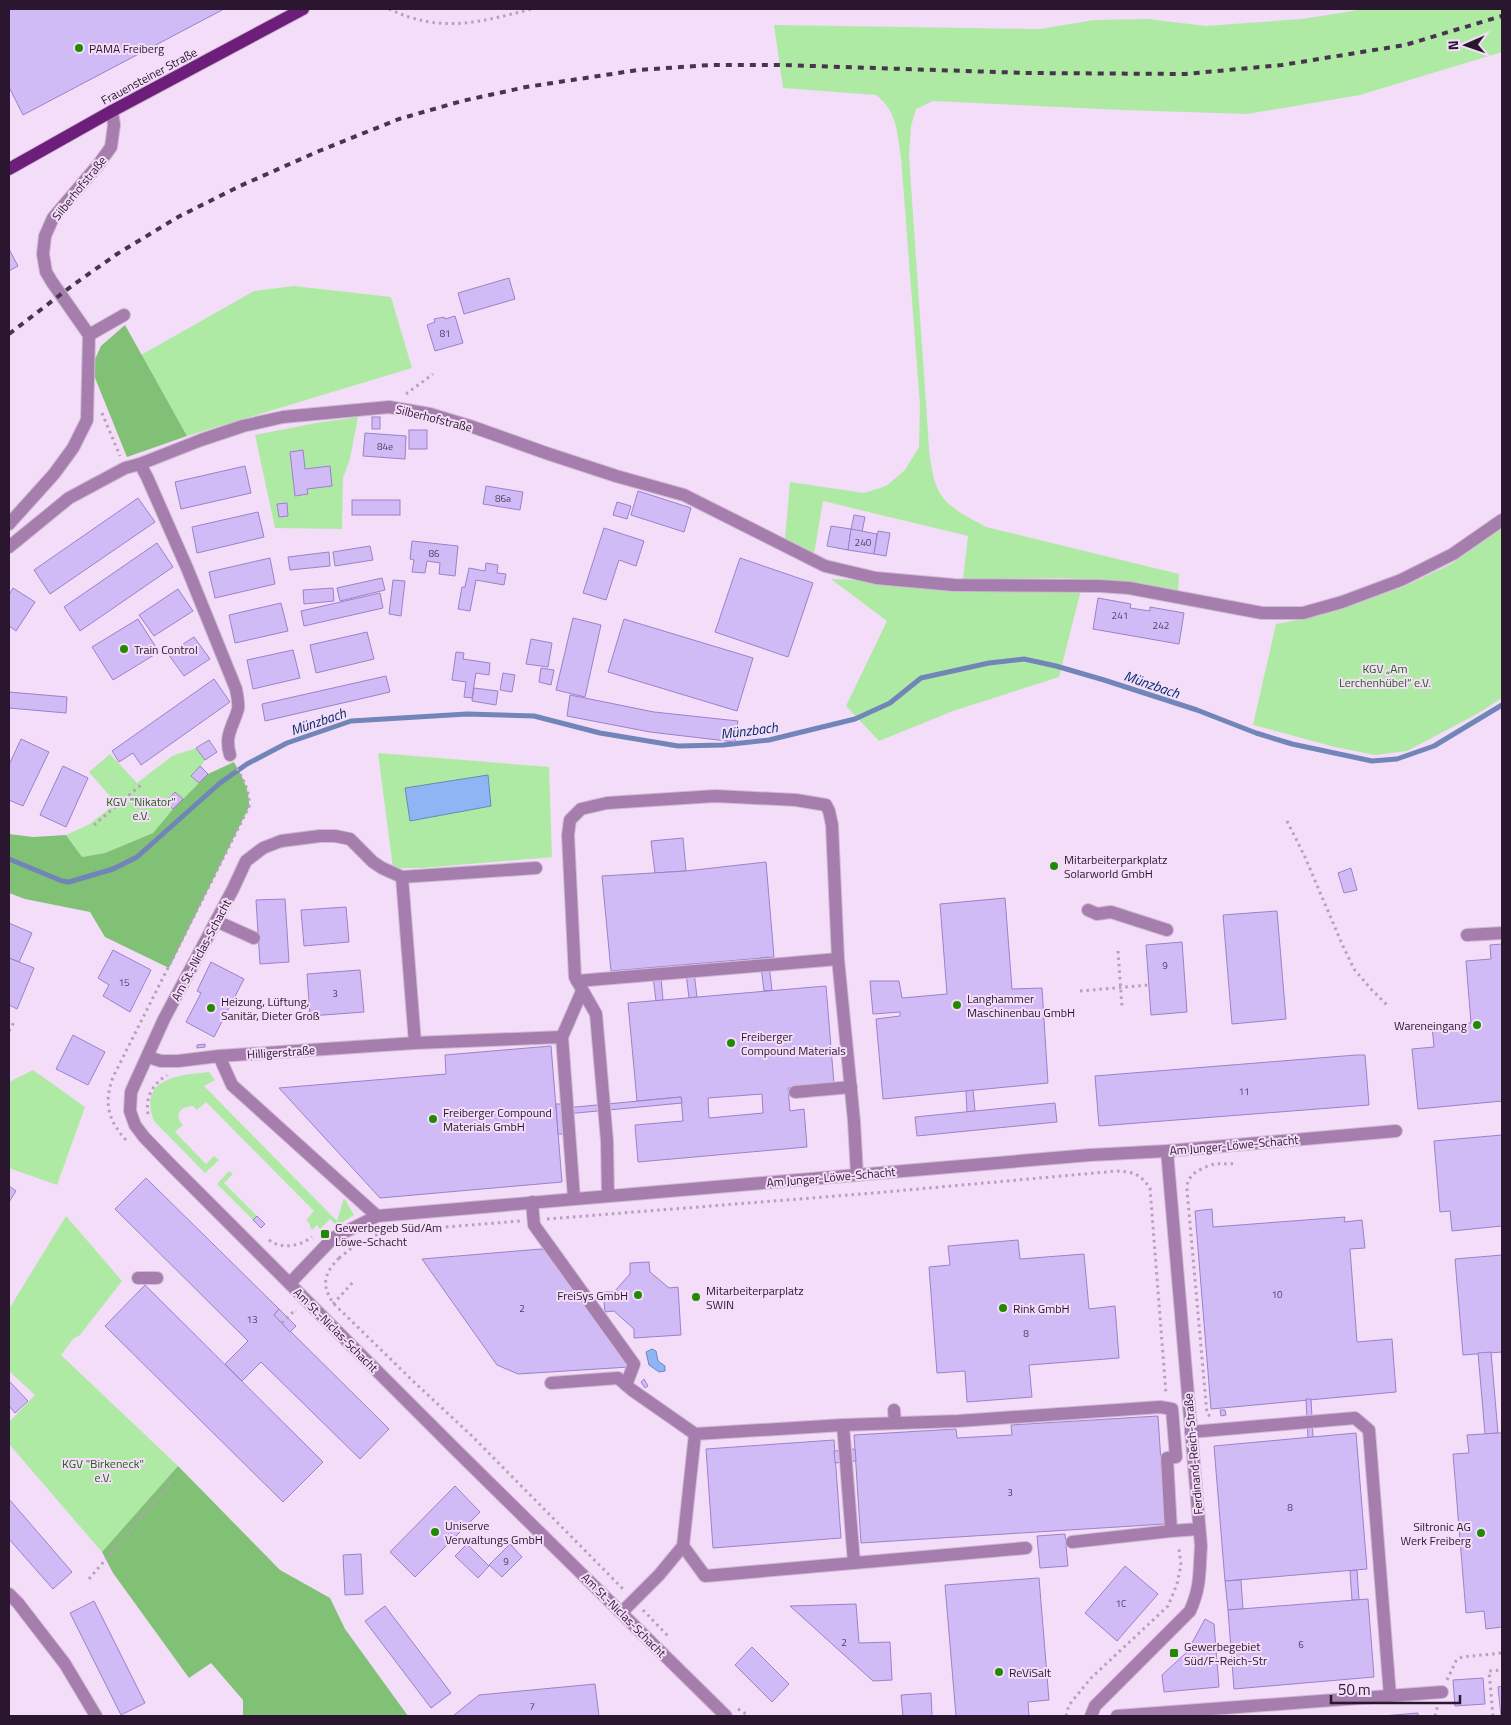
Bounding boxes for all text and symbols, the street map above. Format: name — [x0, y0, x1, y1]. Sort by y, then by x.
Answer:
north arrow — [1441, 20, 1491, 70]
place label: PAMA Freiberg — [89, 39, 164, 58]
text: N — [1442, 40, 1463, 51]
marker: PAMA Freiberg — [73, 42, 85, 54]
street label: Frauensteiner Straße — [97, 43, 201, 109]
street label: Silberhofstraße — [47, 152, 111, 224]
house number: 81 — [439, 326, 451, 341]
street label: Silberhofstraße — [394, 399, 474, 437]
house number: 84e — [377, 439, 393, 454]
house number: 86a — [495, 491, 511, 506]
house number: 240 — [855, 535, 872, 550]
house number: 86 — [428, 546, 440, 561]
house number: 241 — [1112, 608, 1128, 623]
house number: 242 — [1153, 618, 1169, 633]
place label: Train Control — [134, 640, 198, 659]
marker: Train Control — [118, 643, 130, 655]
park label: KGV „Am Lerchenhübel“ e.V. — [1339, 659, 1431, 692]
water label: Münzbach — [1121, 665, 1183, 704]
water label: Münzbach — [287, 701, 349, 740]
water label: Münzbach — [719, 716, 780, 744]
park label: KGV "Nikator" e.V. — [106, 792, 176, 825]
place label: Mitarbeiterparkplatz Solarworld GmbH — [1064, 850, 1168, 883]
marker: Mitarbeiterparkplatz Solarworld GmbH — [1048, 860, 1060, 872]
street label: Am St.-Niclas-Schacht — [166, 895, 236, 1004]
house number: 9 — [1162, 958, 1168, 973]
house number: 15 — [118, 975, 130, 990]
house number: 3 — [332, 986, 338, 1001]
place label: Langhammer Maschinenbau GmbH — [967, 989, 1075, 1022]
place label: Heizung, Lüftung, Sanitär, Dieter Groß — [221, 992, 320, 1025]
marker: Langhammer Maschinenbau GmbH — [951, 999, 963, 1011]
marker: Heizung, Lüftung, Sanitär, Dieter Groß — [205, 1002, 217, 1014]
place label: Wareneingang — [1394, 1016, 1467, 1035]
marker: Wareneingang — [1471, 1019, 1483, 1031]
place label: Freiberger Compound Materials — [741, 1027, 846, 1060]
marker: Freiberger Compound Materials — [725, 1037, 737, 1049]
street label: Hilligerstraße — [246, 1040, 316, 1064]
house number: 11 — [1238, 1084, 1250, 1099]
place label: Freiberger Compound Materials GmbH — [443, 1103, 552, 1136]
marker: Freiberger Compound Materials GmbH — [427, 1113, 439, 1125]
street label: Am Junger-Löwe-Schacht — [1169, 1130, 1300, 1160]
street label: Am Junger-Löwe-Schacht — [766, 1162, 897, 1192]
place label: Gewerbegeb Süd/Am Löwe-Schacht — [335, 1218, 442, 1251]
marker: Gewerbegeb Süd/Am Löwe-Schacht — [319, 1228, 331, 1240]
place label: Mitarbeiterparplatz SWIN — [706, 1281, 804, 1314]
street label: Am St.-Niclas-Schacht — [289, 1283, 383, 1377]
place label: FreiSys GmbH — [557, 1286, 628, 1305]
house number: 10 — [1271, 1287, 1283, 1302]
marker: FreiSys GmbH — [632, 1289, 644, 1301]
marker: Mitarbeiterparplatz SWIN — [690, 1291, 702, 1303]
place label: Rink GmbH — [1013, 1299, 1070, 1318]
house number: 2 — [519, 1301, 525, 1316]
marker: Rink GmbH — [997, 1302, 1009, 1314]
house number: 13 — [246, 1312, 258, 1327]
house number: 8 — [1023, 1326, 1029, 1341]
street label: Ferdinand-Reich-Straße — [1178, 1392, 1208, 1516]
park label: KGV "Birkeneck" e.V. — [62, 1454, 144, 1487]
house number: 3 — [1007, 1485, 1013, 1500]
house number: 8 — [1287, 1500, 1293, 1515]
place label: Uniserve Verwaltungs GmbH — [445, 1516, 543, 1549]
place label: Siltronic AG Werk Freiberg — [1401, 1517, 1471, 1550]
marker: Uniserve Verwaltungs GmbH — [429, 1526, 441, 1538]
marker: Siltronic AG Werk Freiberg — [1475, 1527, 1487, 1539]
house number: 9 — [503, 1554, 509, 1569]
street label: Am St.-Niclas-Schacht — [577, 1568, 671, 1662]
house number: 1C — [1115, 1596, 1127, 1611]
house number: 2 — [841, 1635, 847, 1650]
place label: Gewerbegebiet Süd/F-Reich-Str — [1184, 1637, 1267, 1670]
house number: 6 — [1298, 1637, 1304, 1652]
marker: Gewerbegebiet Süd/F-Reich-Str — [1168, 1647, 1180, 1659]
place label: ReViSalt — [1009, 1663, 1052, 1682]
marker: ReViSalt — [993, 1666, 1005, 1678]
scale bar — [1331, 1672, 1460, 1704]
text: 50 m — [1338, 1678, 1371, 1701]
house number: 7 — [529, 1699, 535, 1714]

